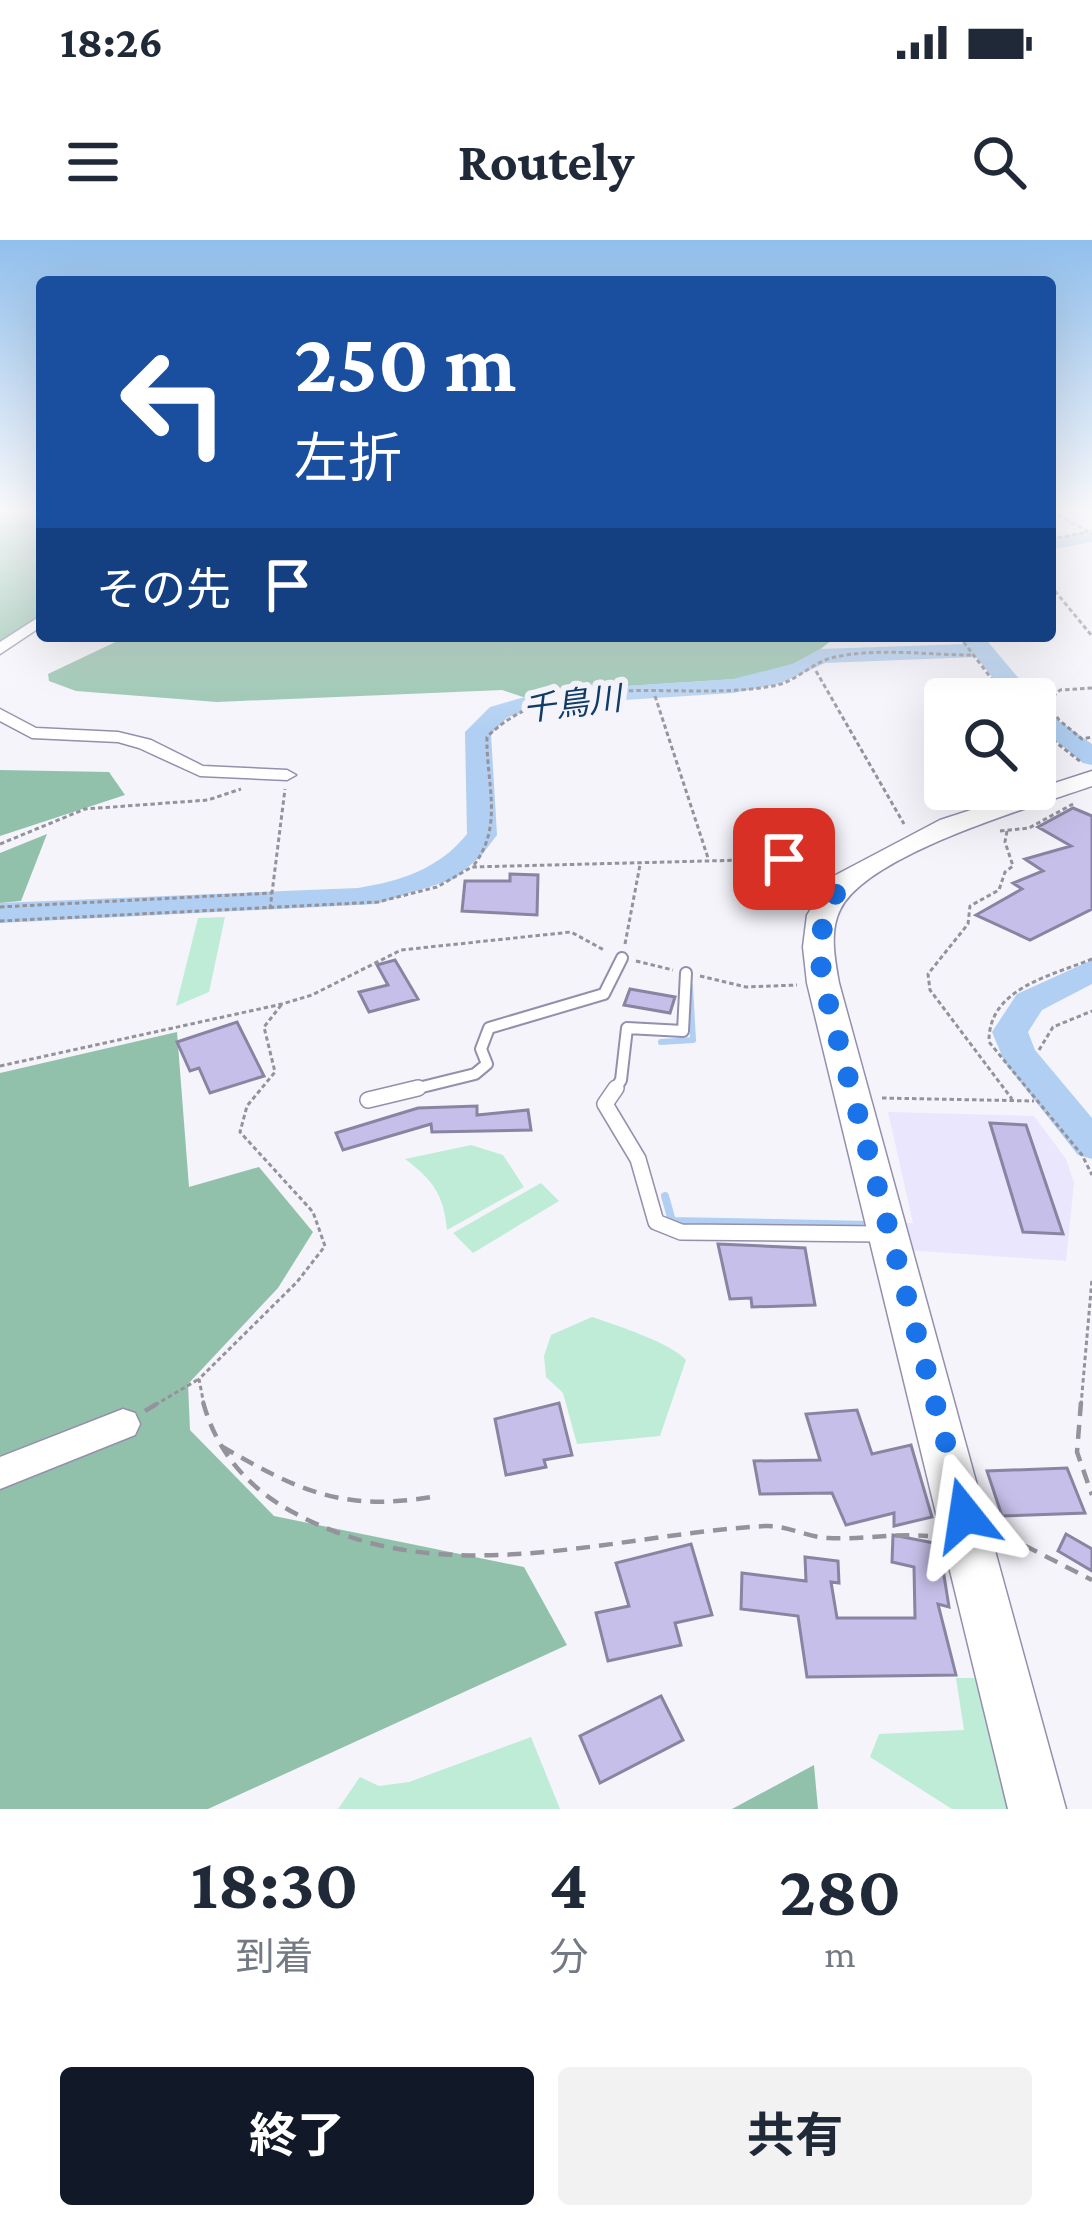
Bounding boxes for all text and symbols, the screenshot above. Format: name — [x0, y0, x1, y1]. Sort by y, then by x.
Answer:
text: 18:26 — [60, 17, 163, 67]
icon: menu — [60, 129, 126, 195]
icon: search — [966, 129, 1032, 195]
text: Routely — [458, 132, 634, 192]
text: 250 m — [294, 316, 516, 409]
icon: left — [96, 324, 252, 480]
text: 左折 — [294, 429, 402, 489]
icon: arrive — [255, 552, 321, 618]
text: その先 — [96, 565, 231, 615]
map controls — [924, 678, 1056, 810]
button: search — [924, 678, 1056, 810]
water label: 千鳥川 — [521, 679, 626, 728]
pin — [733, 808, 835, 910]
icon: arrive — [751, 826, 817, 892]
position arrow — [902, 1452, 1028, 1578]
text: 18:30 — [191, 1843, 358, 1923]
text: 4 — [549, 1843, 588, 1923]
text: 280 — [779, 1850, 901, 1930]
text: m — [824, 1932, 856, 1975]
text: 到着 — [236, 1935, 314, 1978]
text: 分 — [549, 1935, 588, 1978]
button: 終了 — [60, 2067, 534, 2205]
button: 共有 — [558, 2067, 1032, 2205]

